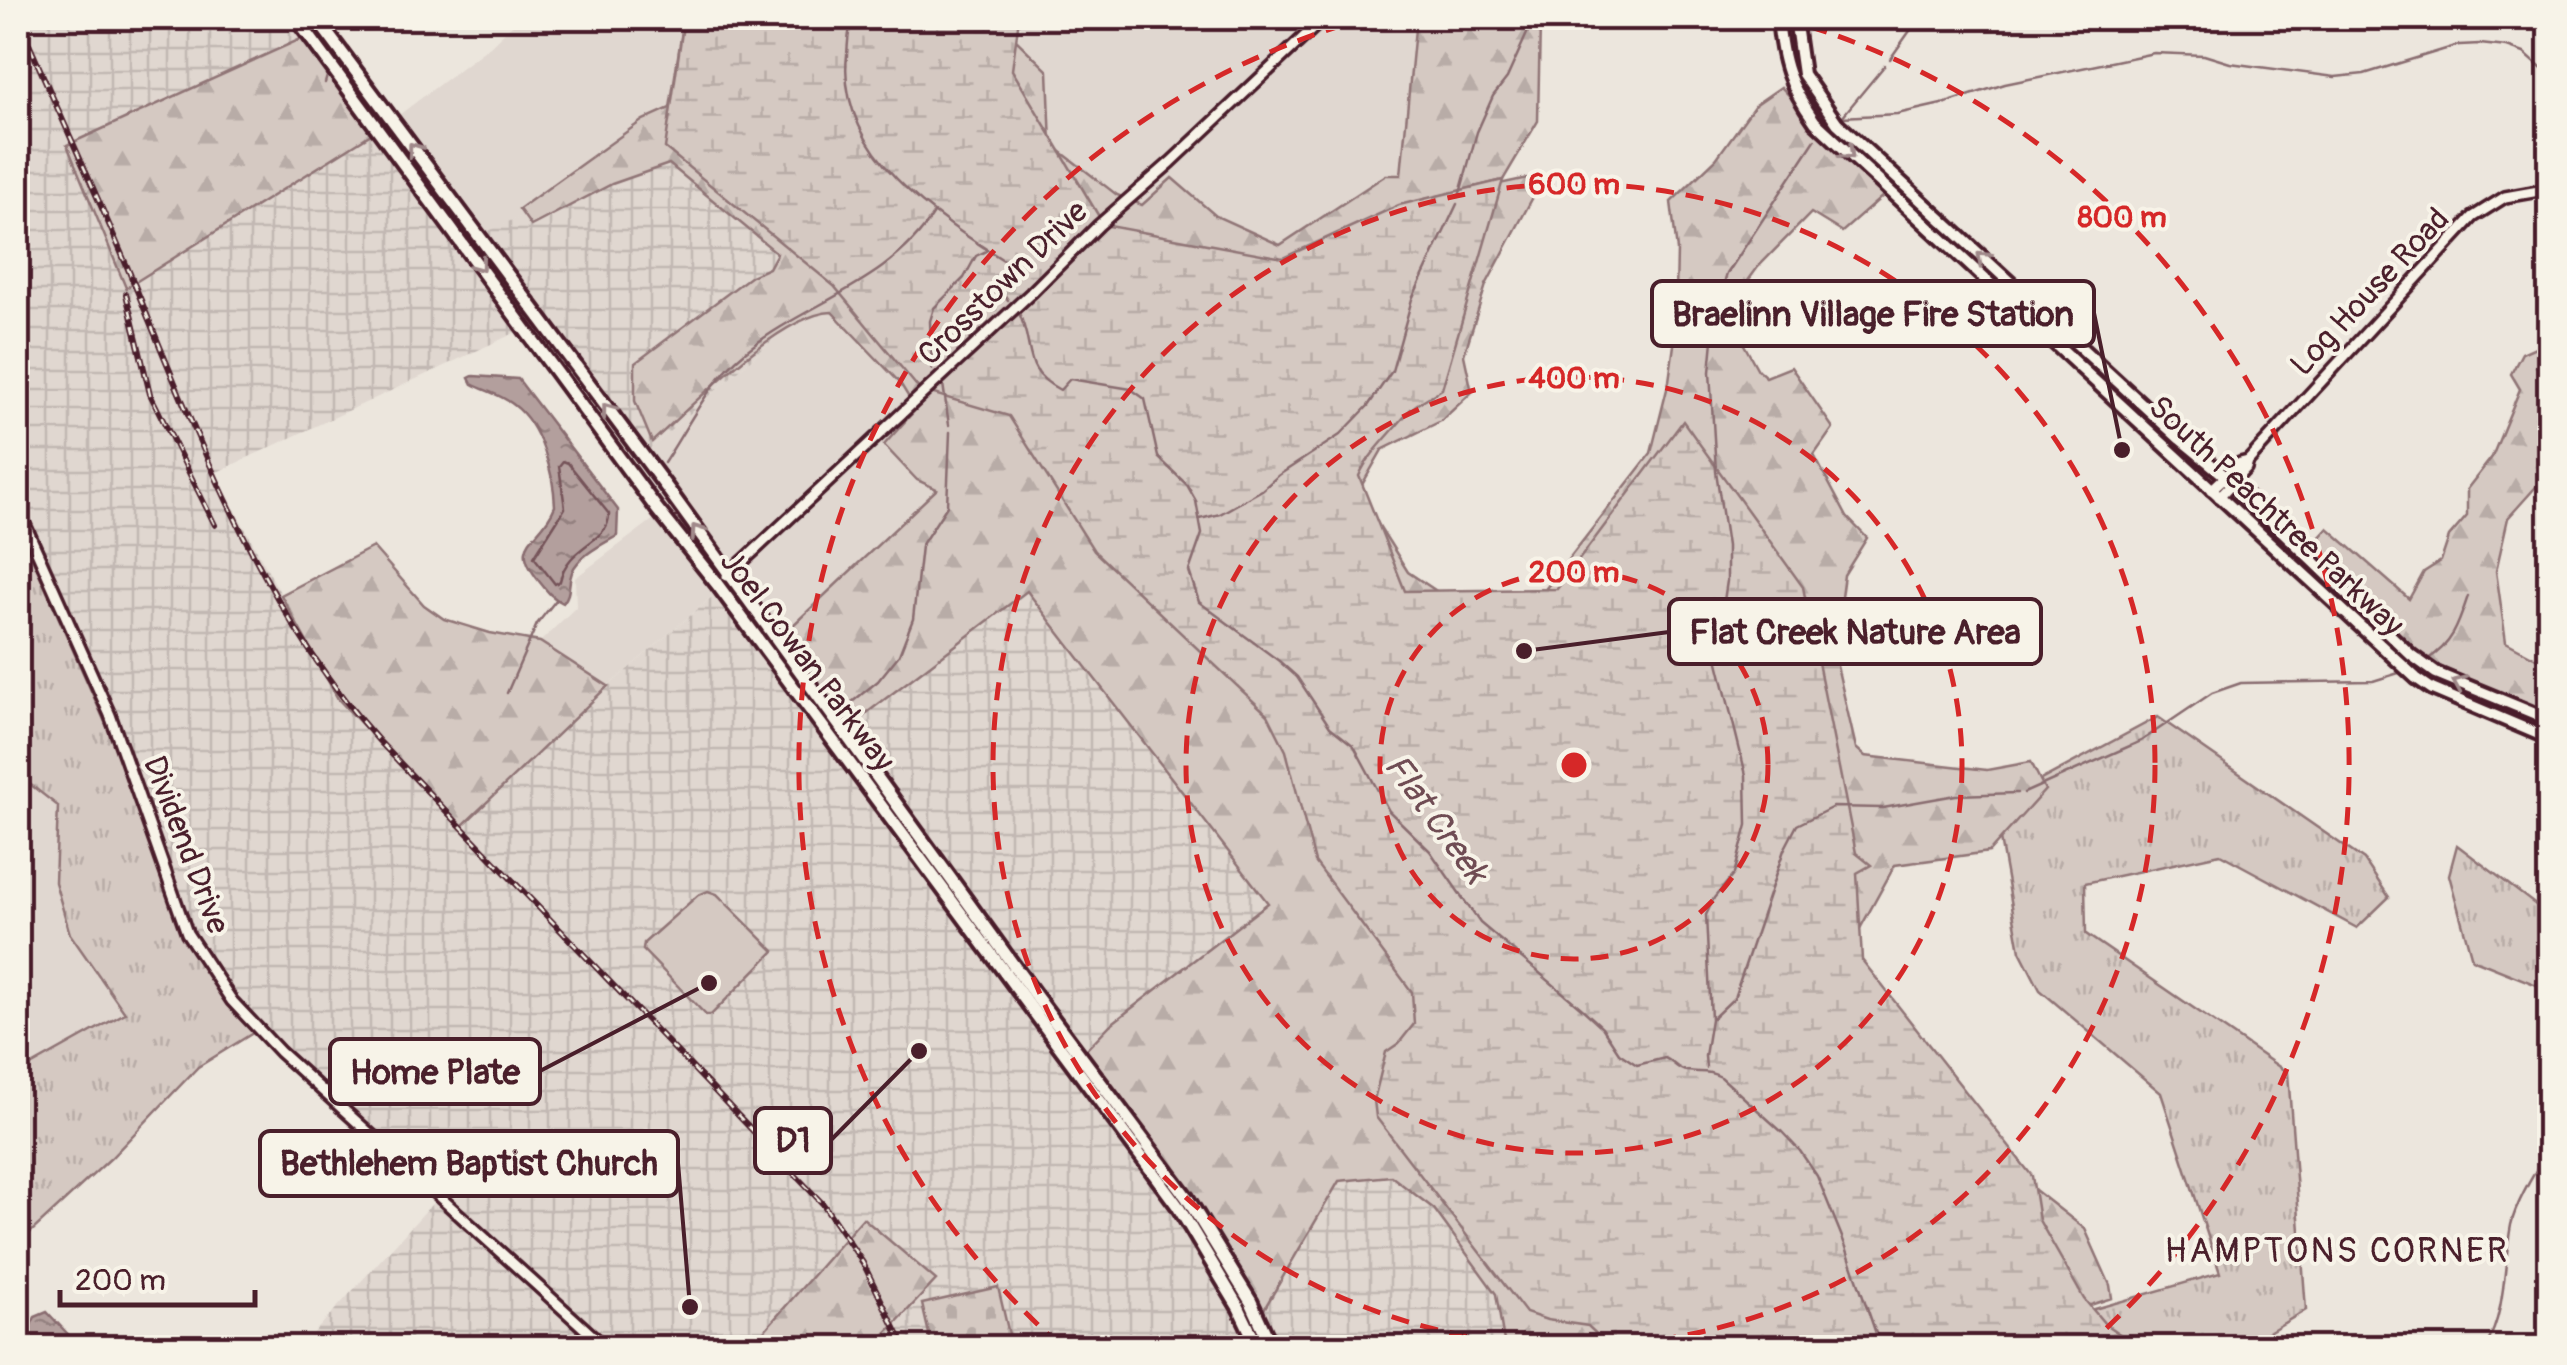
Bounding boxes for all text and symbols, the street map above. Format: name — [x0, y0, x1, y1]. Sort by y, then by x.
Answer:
one-way arrow — [1837, 141, 1855, 159]
one-way arrow — [409, 142, 426, 160]
text: 600 m — [1528, 166, 1620, 203]
street label: Crosstown Drive — [910, 192, 1097, 374]
text: 800 m — [2077, 199, 2167, 236]
street label: Log House Road — [2282, 200, 2458, 384]
one-way arrow — [1976, 252, 1995, 270]
one-way arrow — [467, 253, 486, 272]
callout: Braelinn Village Fire Station — [1652, 281, 2094, 346]
text: Braelinn Village Fire Station — [1672, 293, 2074, 337]
text: 400 m — [1528, 360, 1620, 397]
street label: South Peachtree Parkway — [2140, 387, 2412, 645]
one-way arrow — [602, 403, 619, 421]
one-way arrow — [691, 524, 709, 543]
street label: Joel Cowan Parkway — [711, 543, 903, 780]
text: 200 m — [1529, 554, 1619, 591]
callout: Flat Creek Nature Area — [1669, 599, 2041, 664]
text: Flat Creek Nature Area — [1689, 611, 2021, 655]
one-way arrow — [2451, 675, 2469, 695]
water label: Flat Creek — [1374, 746, 1500, 895]
centre of rings — [1556, 747, 1592, 783]
street label: Dividend Drive — [134, 751, 238, 940]
callout: Home Plate — [330, 1039, 540, 1104]
text: Home Plate — [350, 1051, 521, 1095]
callout: D1 — [755, 1108, 831, 1173]
text: D1 — [775, 1119, 811, 1163]
callout: Bethlehem Baptist Church — [260, 1131, 678, 1196]
text: Bethlehem Baptist Church — [280, 1142, 658, 1186]
district label: HAMPTONS CORNER — [2164, 1229, 2510, 1273]
scale bar — [60, 1245, 255, 1307]
text: 200 m — [75, 1262, 166, 1299]

